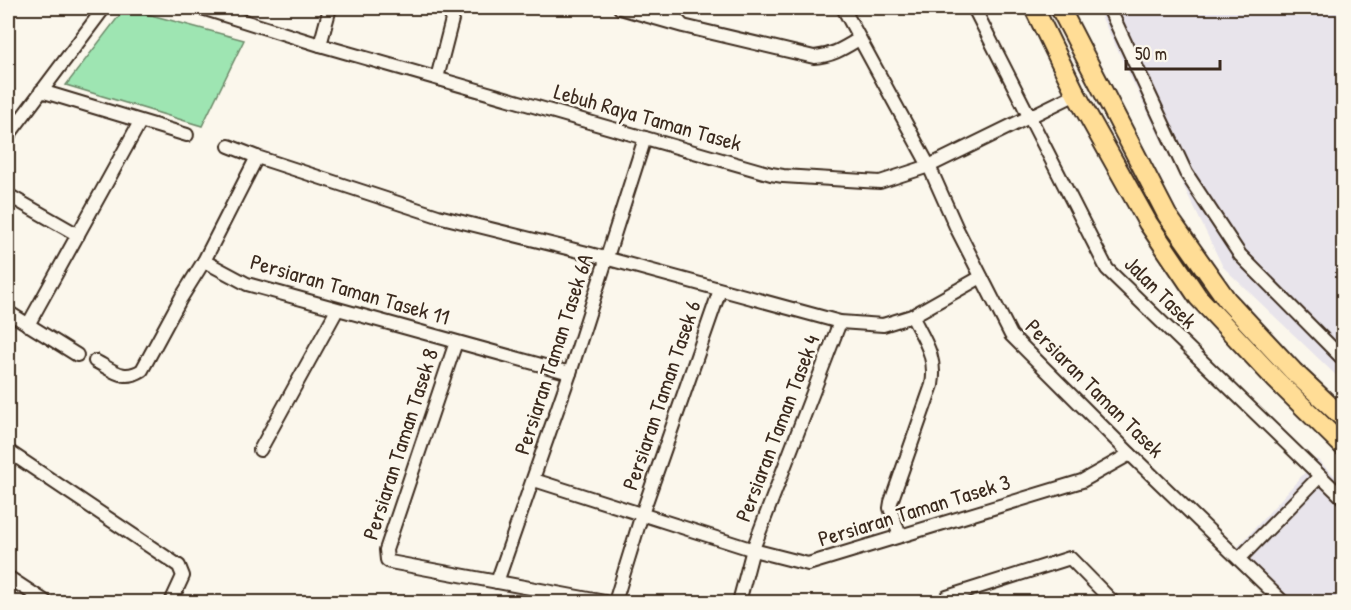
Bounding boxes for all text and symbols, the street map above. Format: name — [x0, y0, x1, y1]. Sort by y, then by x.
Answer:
scale bar — [1126, 33, 1220, 71]
text: 50 m — [1135, 41, 1167, 66]
street label: Lebuh Raya Taman Tasek — [551, 76, 745, 158]
street label: Persiaran Taman Tasek 11 — [247, 246, 453, 332]
street label: Jalan Tasek — [1118, 249, 1204, 335]
street label: Persiaran Taman Tasek 6A — [506, 250, 600, 458]
street label: Persiaran Taman Tasek 6 — [614, 296, 708, 494]
street label: Persiaran Taman Tasek — [1019, 312, 1171, 464]
street label: Persiaran Taman Tasek 4 — [728, 330, 826, 526]
street label: Persiaran Taman Tasek 8 — [355, 345, 445, 543]
street label: Persiaran Taman Tasek 3 — [814, 466, 1014, 554]

